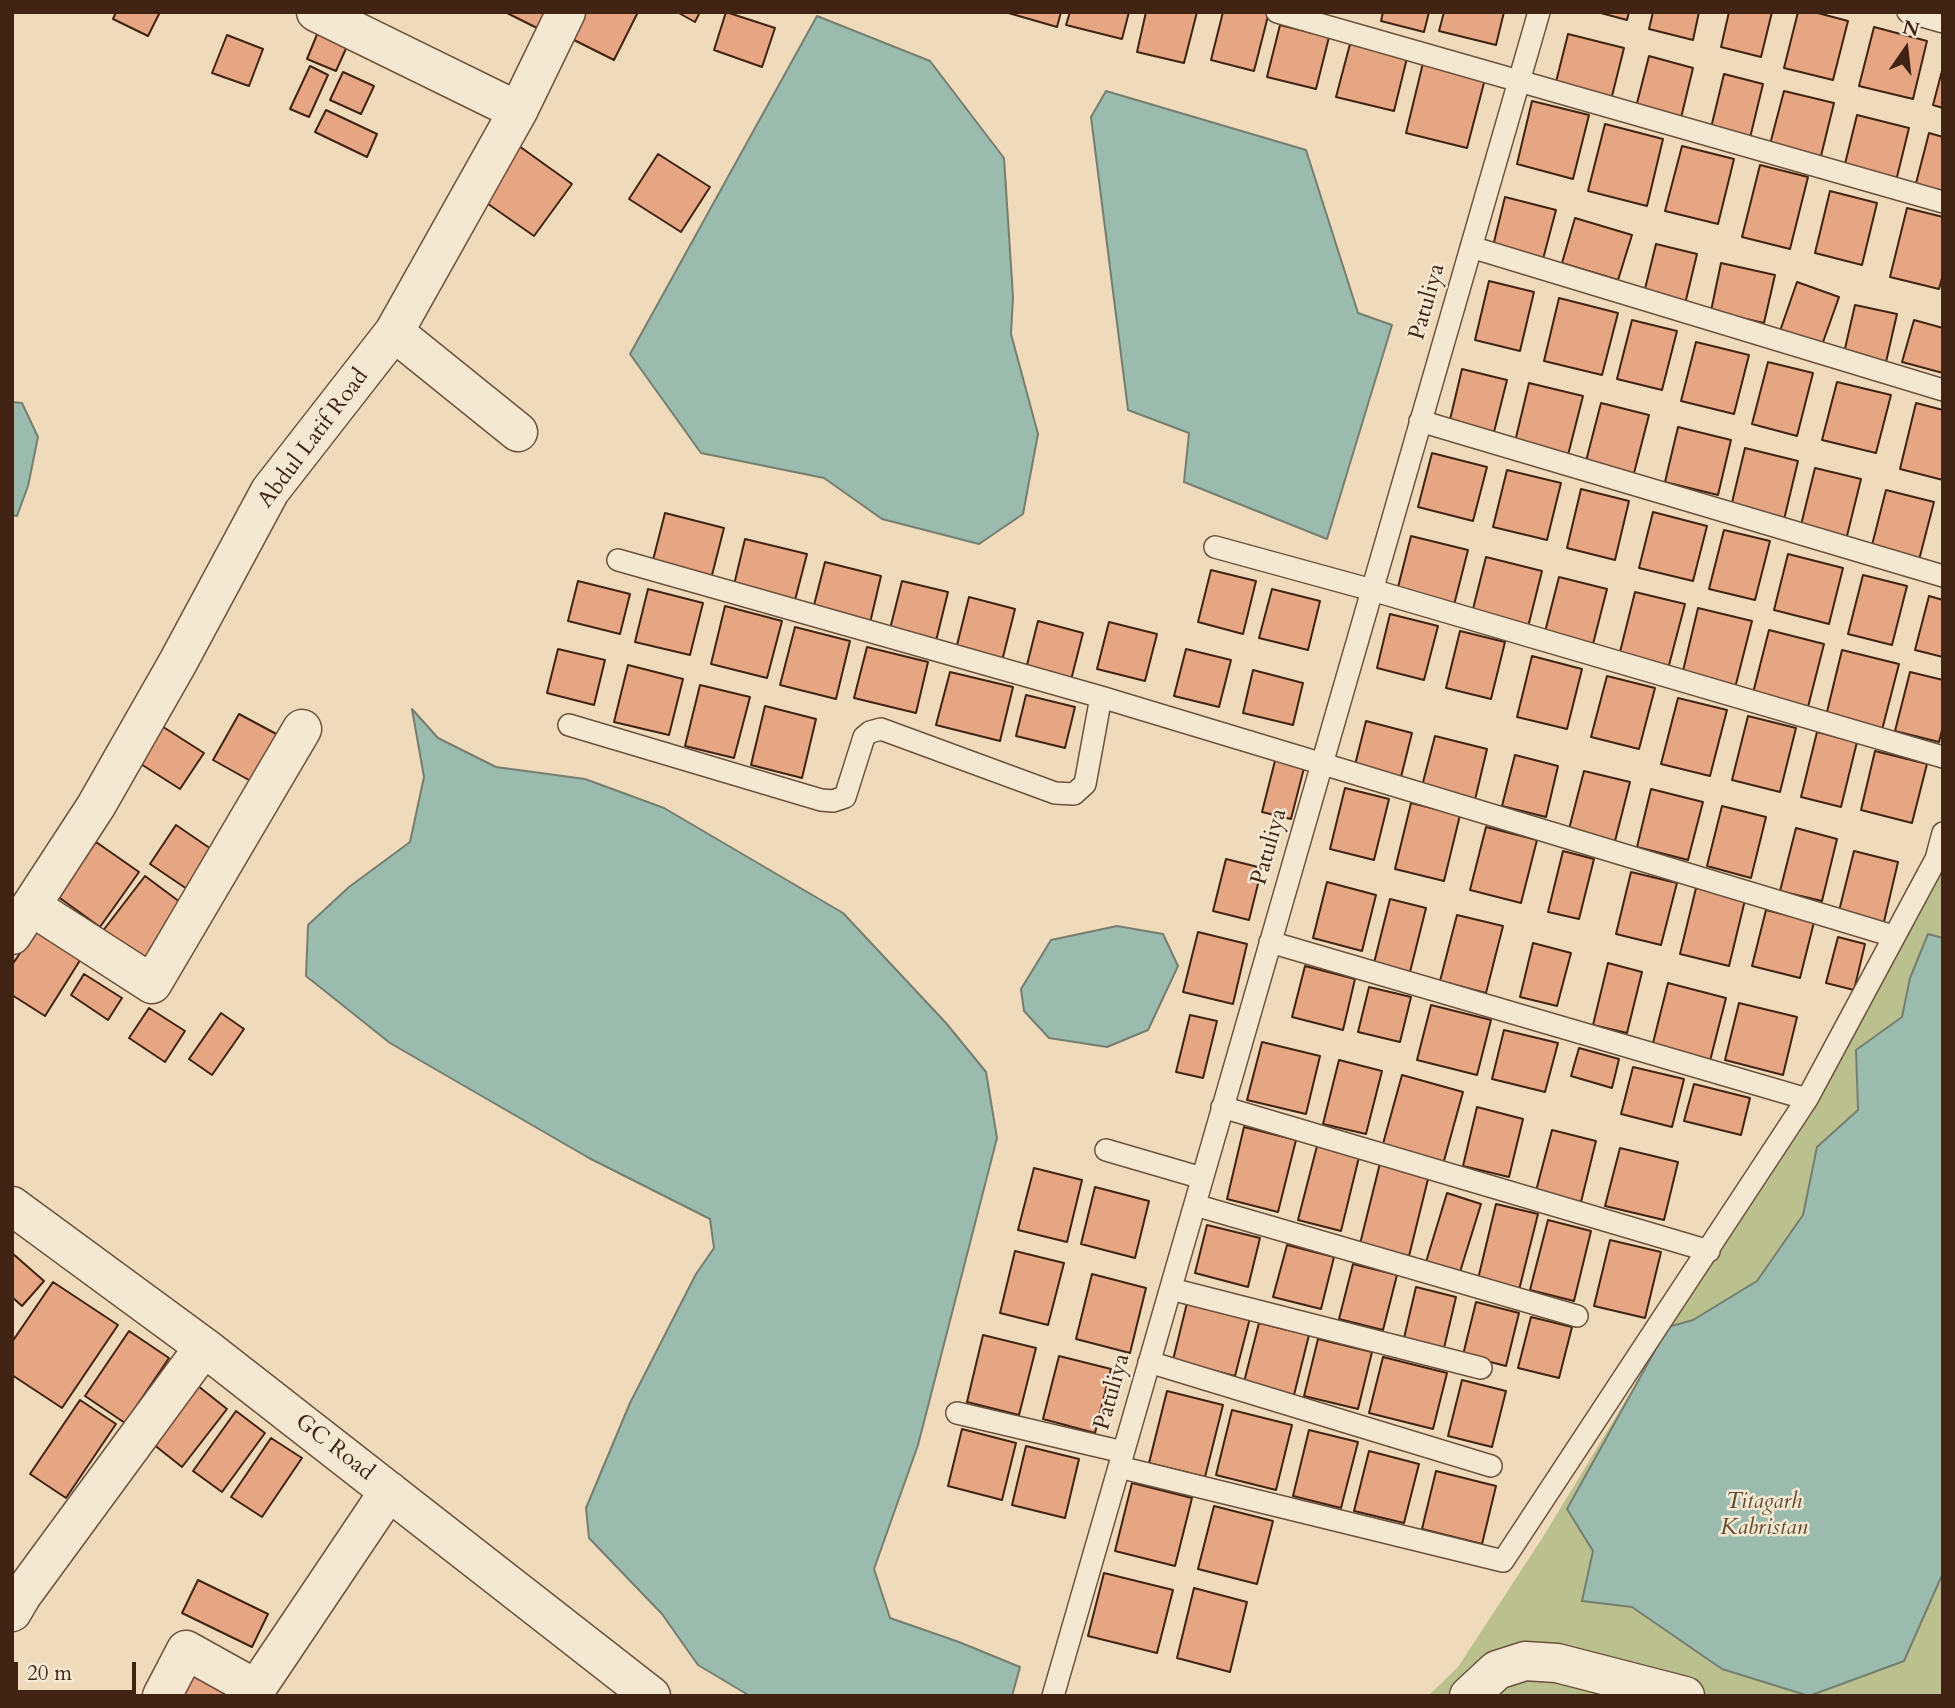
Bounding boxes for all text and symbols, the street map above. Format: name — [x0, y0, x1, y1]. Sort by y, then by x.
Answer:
north arrow — [1871, 14, 1941, 84]
text: N — [1900, 14, 1922, 43]
street label: Patuliya — [1404, 261, 1452, 343]
street label: Abdul Latif Road — [253, 364, 375, 514]
street label: Patuliya — [1246, 806, 1294, 888]
street label: Patuliya — [1089, 1351, 1137, 1433]
street label: GC Road — [289, 1409, 379, 1487]
park label: Titagarh Kabristan — [1720, 1489, 1808, 1543]
scale bar — [18, 1648, 140, 1692]
text: 20 m — [27, 1659, 72, 1688]

